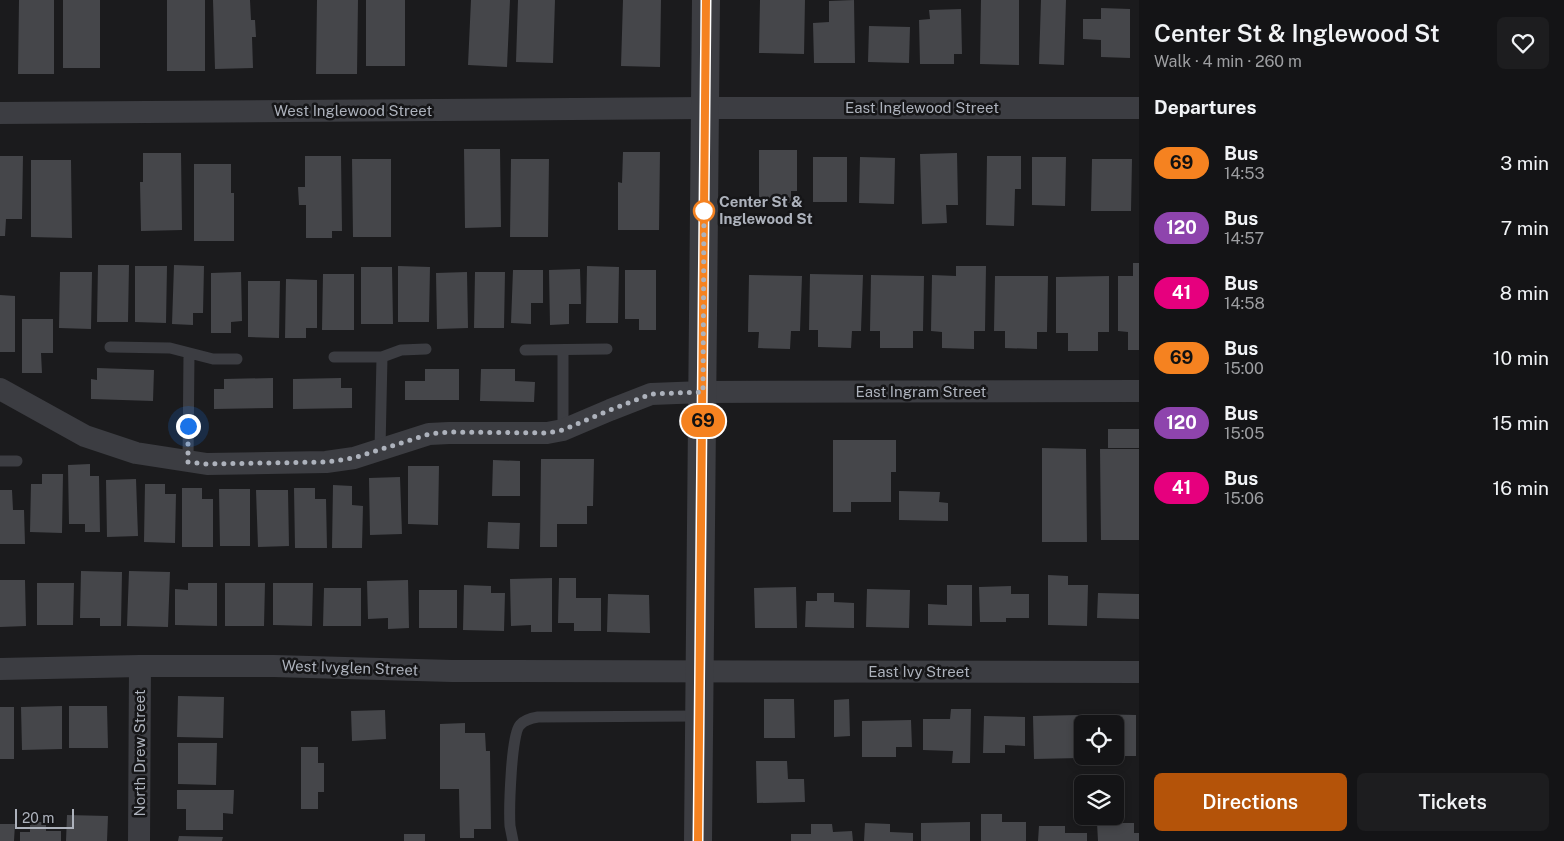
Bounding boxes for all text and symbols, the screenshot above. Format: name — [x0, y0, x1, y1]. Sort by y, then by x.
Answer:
button: heart — [1497, 17, 1549, 69]
text: Center St & Inglewood St — [1154, 19, 1440, 47]
text: Walk · 4 min · 260 m — [1154, 52, 1302, 71]
text: Departures — [1154, 96, 1257, 118]
street label: East Inglewood Street — [845, 99, 999, 116]
street label: West Inglewood Street — [274, 102, 433, 119]
text: Bus — [1224, 142, 1258, 164]
text: 69 — [1170, 152, 1193, 173]
text: 3 min — [1500, 152, 1549, 174]
text: 14:53 — [1224, 164, 1265, 183]
place label: Center St & Inglewood St — [719, 193, 813, 227]
marker: Center St & Inglewood St — [693, 200, 715, 222]
text: Bus — [1224, 207, 1258, 229]
text: 120 — [1166, 217, 1197, 238]
text: 7 min — [1501, 217, 1549, 239]
text: 14:57 — [1224, 229, 1264, 248]
text: Bus — [1224, 272, 1258, 294]
text: 41 — [1172, 282, 1191, 303]
text: 8 min — [1500, 282, 1549, 304]
text: 14:58 — [1224, 294, 1265, 313]
text: Bus — [1224, 337, 1258, 359]
text: 69 — [1170, 347, 1193, 368]
text: 10 min — [1493, 347, 1549, 369]
text: 15:00 — [1224, 359, 1264, 378]
street label: East Ingram Street — [856, 383, 987, 400]
text: Bus — [1224, 402, 1258, 424]
line badge: 69 — [680, 405, 726, 437]
text: 69 — [691, 410, 715, 431]
text: 120 — [1166, 412, 1197, 433]
text: 15 min — [1492, 412, 1549, 434]
your location — [176, 414, 201, 439]
text: 15:05 — [1224, 424, 1264, 443]
text: Bus — [1224, 467, 1258, 489]
text: 41 — [1172, 477, 1191, 498]
text: 16 min — [1493, 477, 1549, 499]
text: 15:06 — [1224, 489, 1264, 508]
street label: West Ivyglen Street — [281, 657, 419, 678]
street label: East Ivy Street — [868, 663, 970, 680]
street label: North Drew Street — [131, 689, 148, 817]
map controls — [1074, 715, 1124, 825]
button: locate — [1074, 715, 1124, 765]
button: Directions — [1154, 773, 1347, 831]
button: Tickets — [1357, 773, 1549, 831]
button: layers — [1074, 775, 1124, 825]
scale bar — [15, 806, 74, 829]
text: 20 m — [22, 810, 54, 826]

